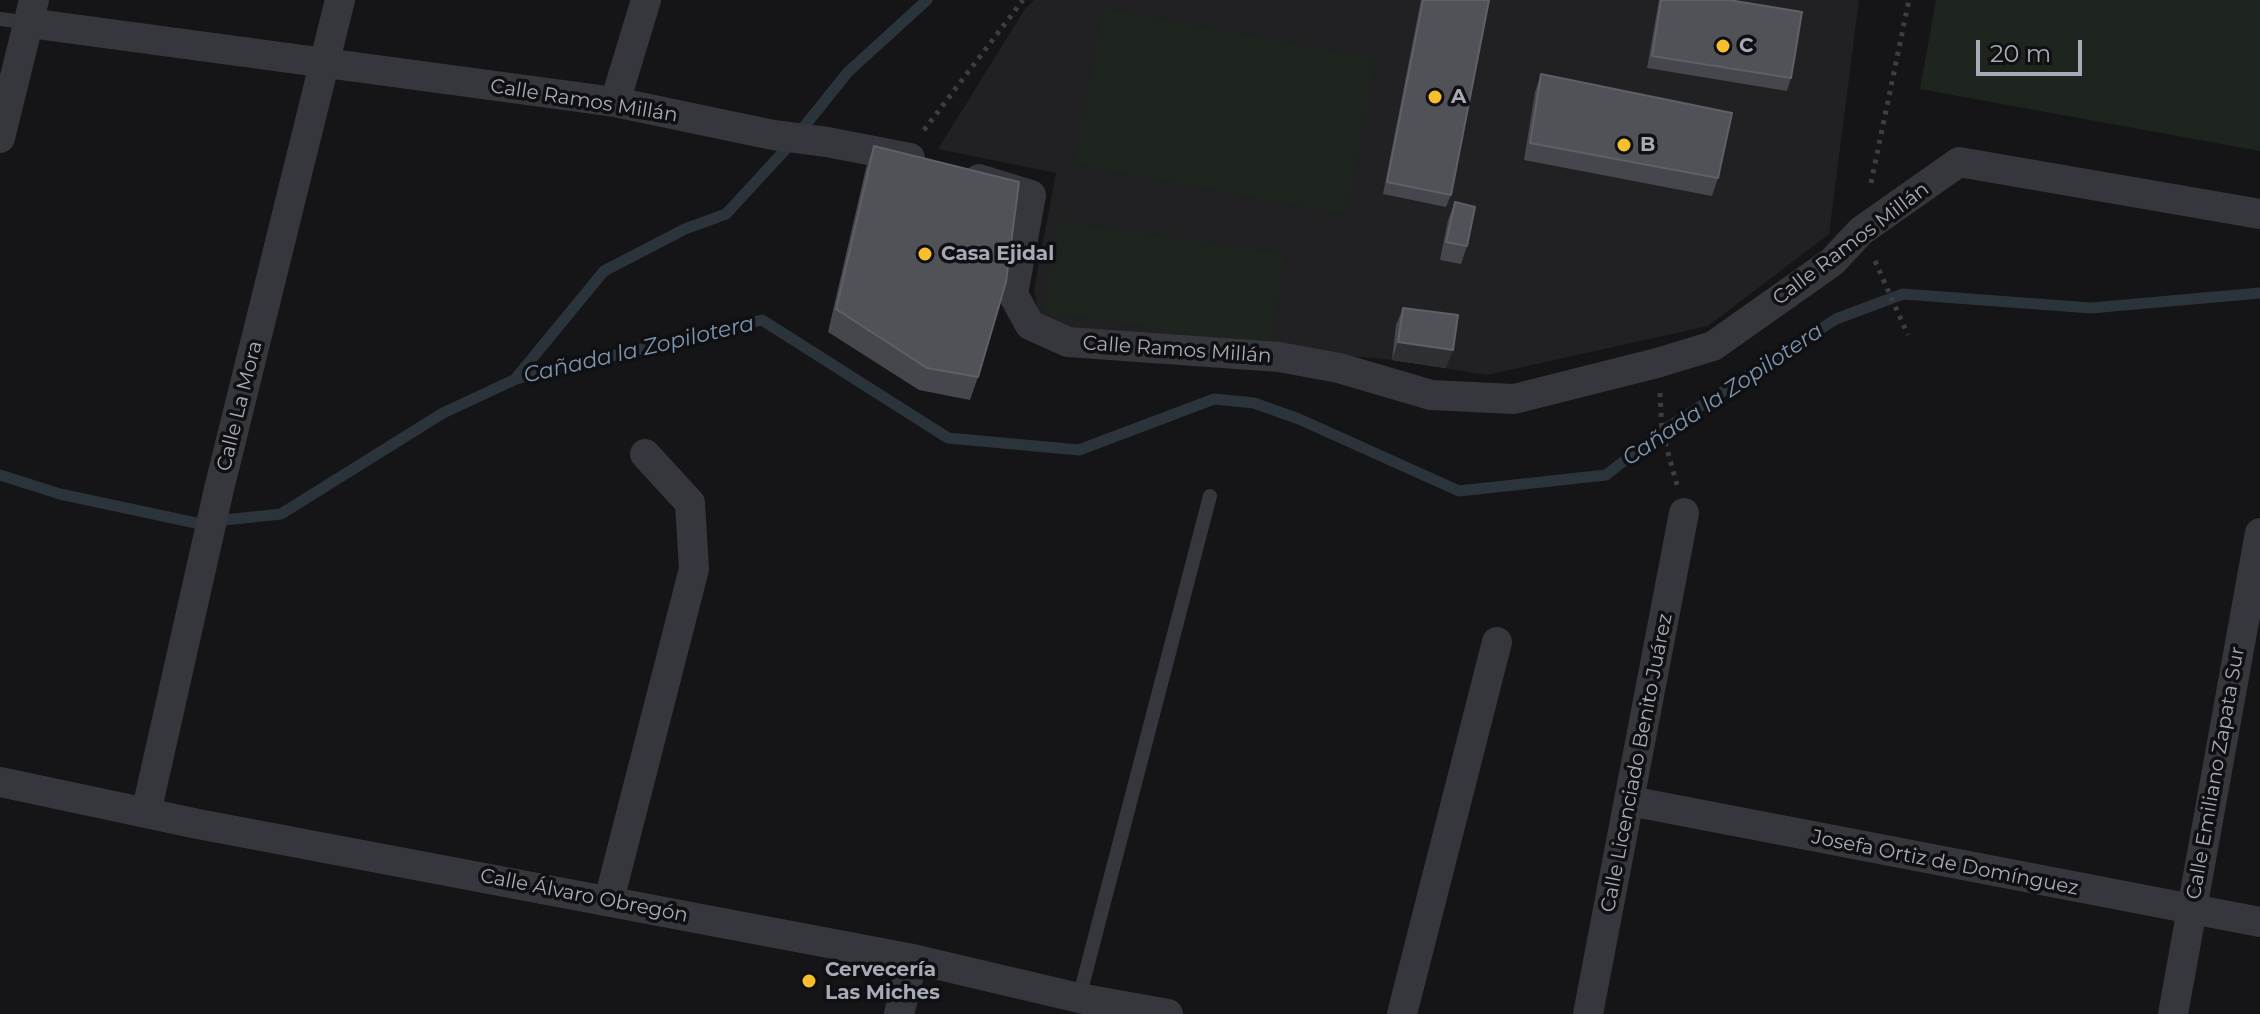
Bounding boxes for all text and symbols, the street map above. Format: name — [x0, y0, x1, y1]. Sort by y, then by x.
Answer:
scale bar — [1980, 24, 2086, 74]
place label: C — [1739, 34, 1753, 58]
marker: C — [1714, 37, 1732, 55]
text: 20 m — [1990, 39, 2051, 68]
street label: Calle Ramos Millán — [489, 74, 679, 128]
place label: A — [1451, 85, 1466, 109]
marker: A — [1426, 88, 1444, 106]
place label: B — [1640, 133, 1655, 157]
marker: B — [1615, 136, 1633, 154]
street label: Calle Ramos Millán — [1768, 177, 1934, 311]
place label: Casa Ejidal — [941, 242, 1054, 266]
marker: Casa Ejidal — [916, 245, 934, 263]
water label: Cañada la Zopilotera — [521, 311, 757, 389]
water label: Cañada la Zopilotera — [1618, 318, 1828, 472]
street label: Calle Ramos Millán — [1082, 331, 1272, 369]
street label: Calle La Mora — [212, 338, 268, 474]
street label: Calle Licenciado Benito Juárez — [1596, 611, 1678, 915]
street label: Calle Emiliano Zapata Sur — [2182, 645, 2250, 901]
street label: Josefa Ortiz de Domínguez — [1809, 825, 2081, 901]
street label: Calle Álvaro Obregón — [478, 864, 690, 928]
place label: Cervecería Las Miches — [825, 958, 940, 1005]
marker: Cervecería Las Miches — [800, 972, 818, 990]

